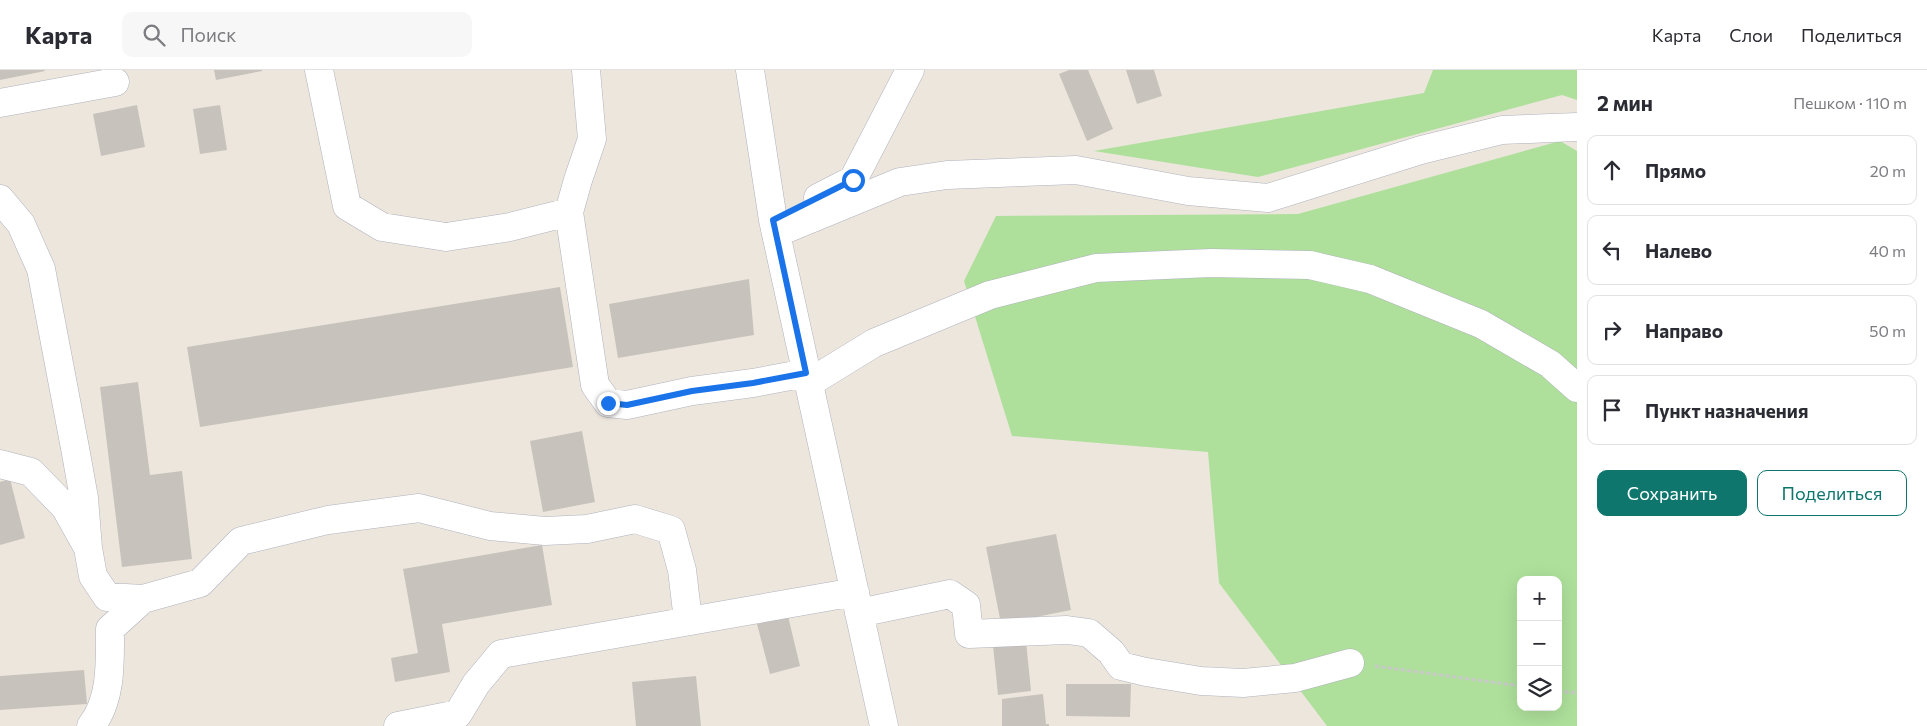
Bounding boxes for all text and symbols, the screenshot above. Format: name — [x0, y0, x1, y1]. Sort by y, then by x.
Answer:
search box — [122, 12, 472, 57]
text: Карта — [25, 20, 92, 49]
icon: search — [140, 21, 168, 49]
text: Поиск — [180, 23, 236, 46]
text: Карта — [1652, 24, 1701, 46]
text: Слои — [1729, 24, 1773, 46]
text: Поделиться — [1801, 24, 1902, 46]
text: 2 мин — [1597, 90, 1653, 115]
text: Пешком · 110 m — [1793, 93, 1907, 112]
icon: ahead — [1598, 156, 1626, 184]
text: Прямо — [1645, 159, 1706, 182]
text: 20 m — [1870, 161, 1906, 180]
route start — [842, 169, 865, 192]
icon: left — [1598, 236, 1626, 264]
text: Налево — [1645, 239, 1712, 262]
text: 40 m — [1869, 241, 1906, 260]
icon: right — [1598, 316, 1626, 344]
text: Направо — [1645, 319, 1723, 342]
text: 50 m — [1869, 321, 1906, 340]
route end — [597, 392, 620, 415]
icon: arrive — [1598, 396, 1626, 424]
text: Пункт назначения — [1645, 399, 1808, 422]
button: Сохранить — [1597, 470, 1747, 516]
button: Поделиться — [1757, 470, 1907, 516]
map controls — [1517, 576, 1562, 711]
button: + — [1517, 576, 1562, 621]
button: − — [1517, 621, 1562, 666]
button: layers — [1517, 666, 1562, 711]

